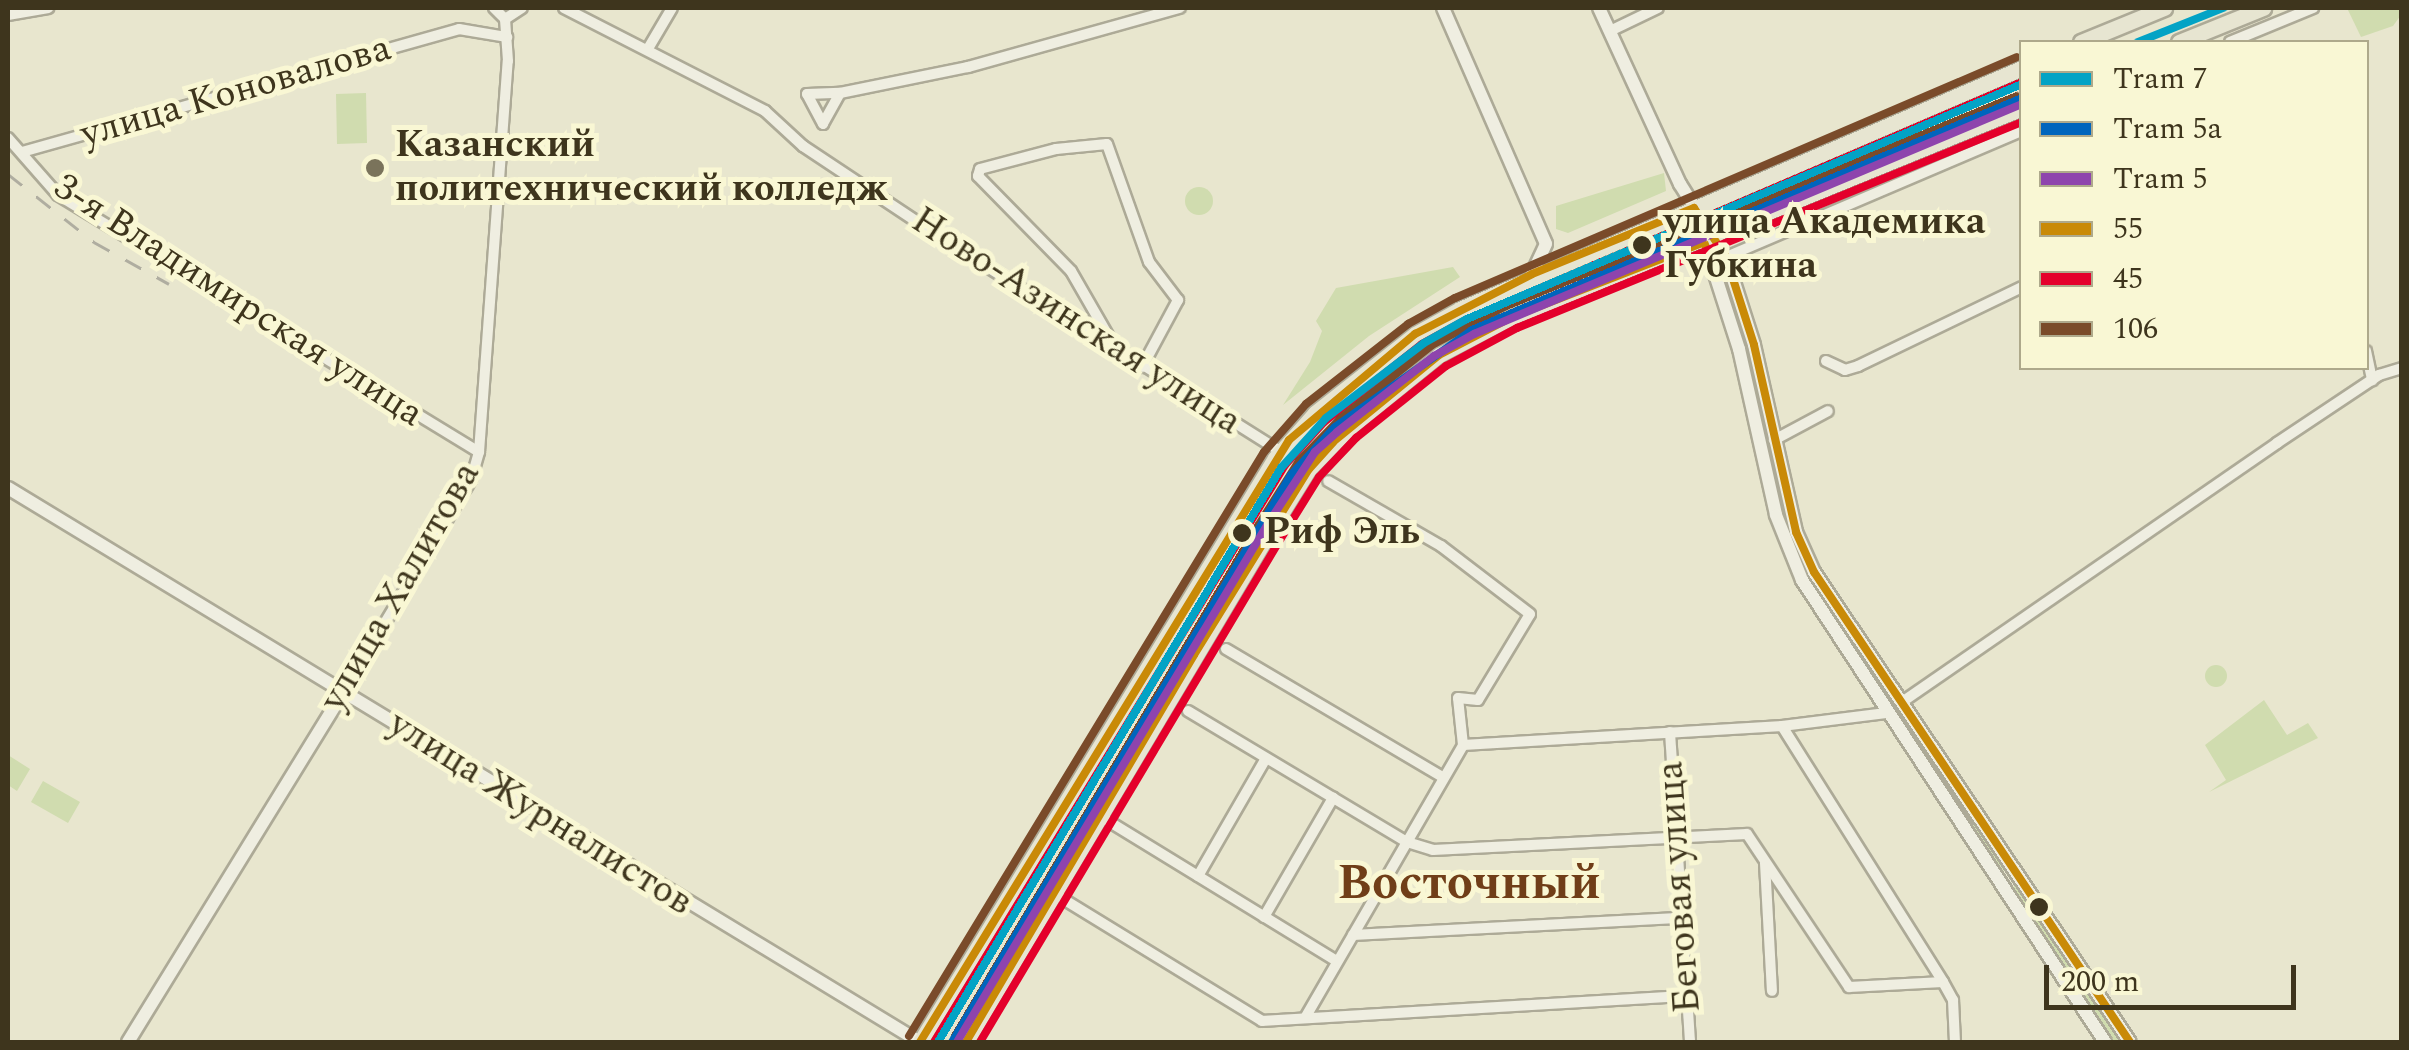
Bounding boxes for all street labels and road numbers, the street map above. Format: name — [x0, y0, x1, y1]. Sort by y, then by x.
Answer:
street label: улица Коновалова — [76, 26, 396, 158]
street label: 3-я Владимирская улица — [45, 164, 431, 438]
street label: Ново-Азинская улица — [903, 198, 1249, 446]
street label: улица Халитова — [311, 454, 491, 720]
street label: улица Журналистов — [380, 702, 700, 926]
street label: Беговая улица — [1648, 759, 1712, 1015]

